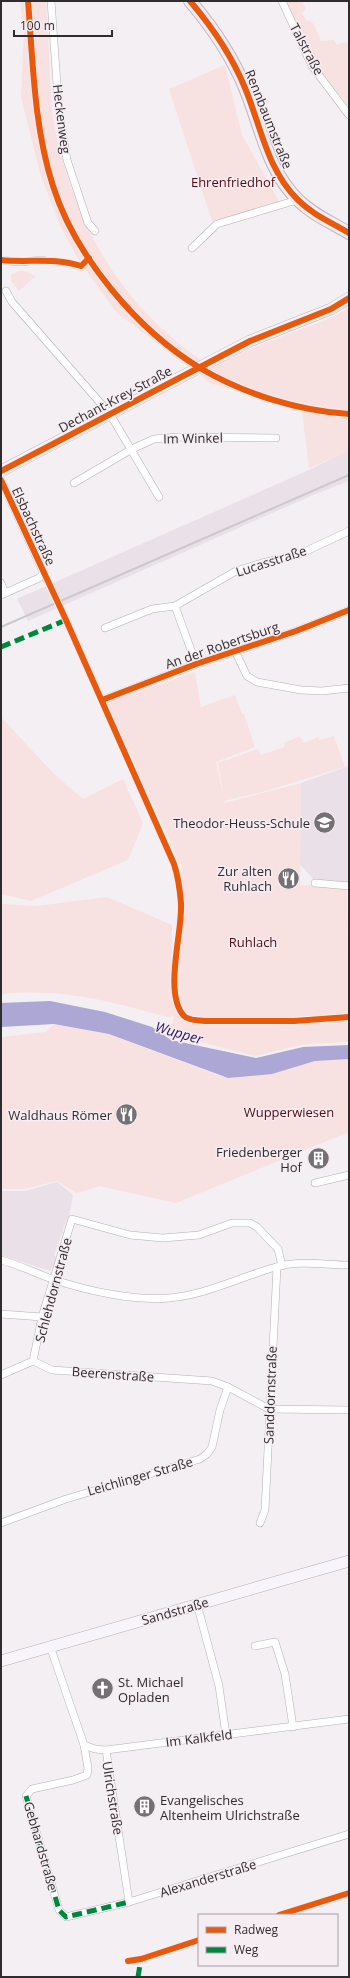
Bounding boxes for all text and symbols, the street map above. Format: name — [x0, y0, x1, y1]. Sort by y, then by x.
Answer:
scale bar — [14, 12, 112, 38]
text: 100 m — [20, 17, 55, 34]
street label: Talstraße — [286, 20, 328, 78]
street label: Rennbaumstraße — [241, 67, 297, 171]
street label: Heckenweg — [49, 83, 75, 155]
park label: Ehrenfriedhof — [191, 173, 276, 191]
street label: Dechant-Krey-Straße — [55, 361, 175, 437]
street label: Im Winkel — [163, 428, 223, 448]
street label: Elsbachstraße — [8, 484, 60, 568]
street label: Lucasstraße — [233, 541, 309, 581]
street label: An der Robertsburg — [163, 617, 281, 673]
school or university icon: Theodor-Heuss-Schule — [312, 810, 338, 836]
place label: Theodor-Heuss-Schule — [173, 814, 310, 832]
place label: Zur alten Ruhlach — [217, 862, 272, 895]
restaurant icon: Zur alten Ruhlach — [275, 865, 301, 891]
park label: Ruhlach — [229, 933, 277, 951]
water label: Wupper — [153, 1017, 206, 1048]
restaurant icon: Waldhaus Römer — [114, 1102, 140, 1128]
park label: Wupperwiesen — [244, 1103, 334, 1121]
place label: Waldhaus Römer — [8, 1106, 113, 1124]
place label: Friedenberger Hof — [216, 1143, 303, 1176]
building icon: Friedenberger Hof — [305, 1146, 331, 1172]
street label: Schlehdornstraße — [30, 1236, 76, 1344]
street label: Sanddornstraße — [259, 1346, 281, 1444]
street label: Beerenstraße — [71, 1362, 155, 1386]
street label: Leichlinger Straße — [85, 1452, 195, 1500]
street label: Sandstraße — [139, 1593, 211, 1629]
place label: St. Michael Opladen — [118, 1673, 184, 1706]
church icon: St. Michael Opladen — [90, 1676, 116, 1702]
street label: Im Kalkfeld — [165, 1725, 233, 1751]
street label: Ulrichstraße — [98, 1760, 128, 1836]
place label: Evangelisches Altenheim Ulrichstraße — [160, 1791, 300, 1824]
building icon: Evangelisches Altenheim Ulrichstraße — [132, 1794, 158, 1820]
street label: Gebhardstraße — [20, 1799, 62, 1893]
street label: Alexanderstraße — [157, 1855, 259, 1901]
legend — [198, 1914, 338, 1966]
text: Radweg — [234, 1921, 278, 1938]
text: Weg — [234, 1941, 259, 1958]

